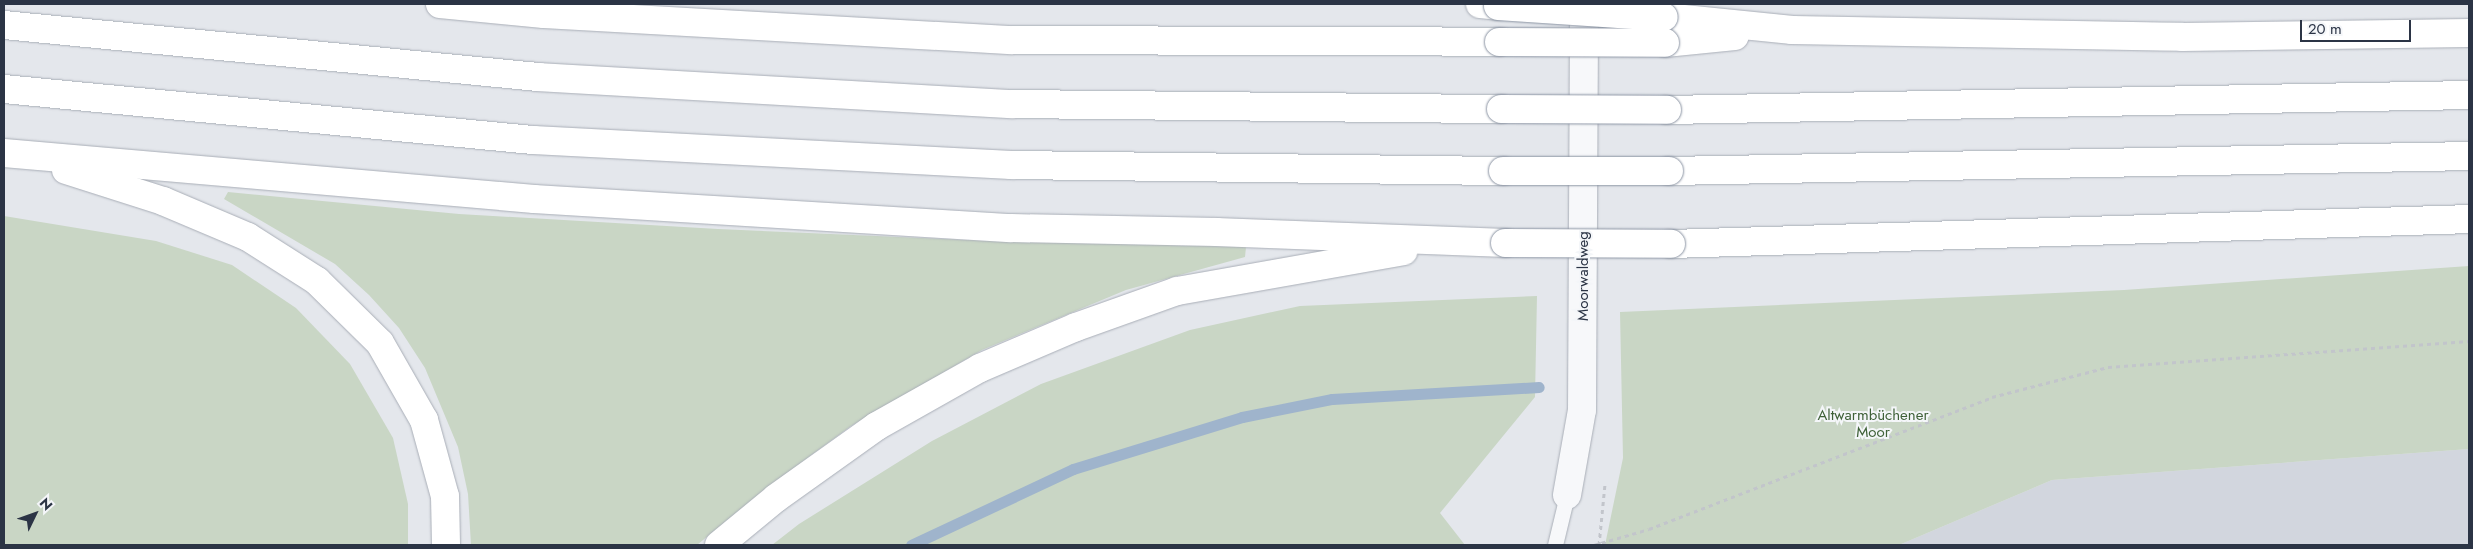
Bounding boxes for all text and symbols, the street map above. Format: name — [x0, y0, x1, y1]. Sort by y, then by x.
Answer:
scale bar — [2303, 10, 2414, 42]
text: 20 m — [2308, 18, 2342, 40]
street label: Moorwaldweg — [1575, 231, 1593, 321]
park label: Altwarmbüchener Moor — [1817, 406, 1929, 441]
north arrow — [10, 489, 60, 539]
text: N — [35, 493, 57, 515]

